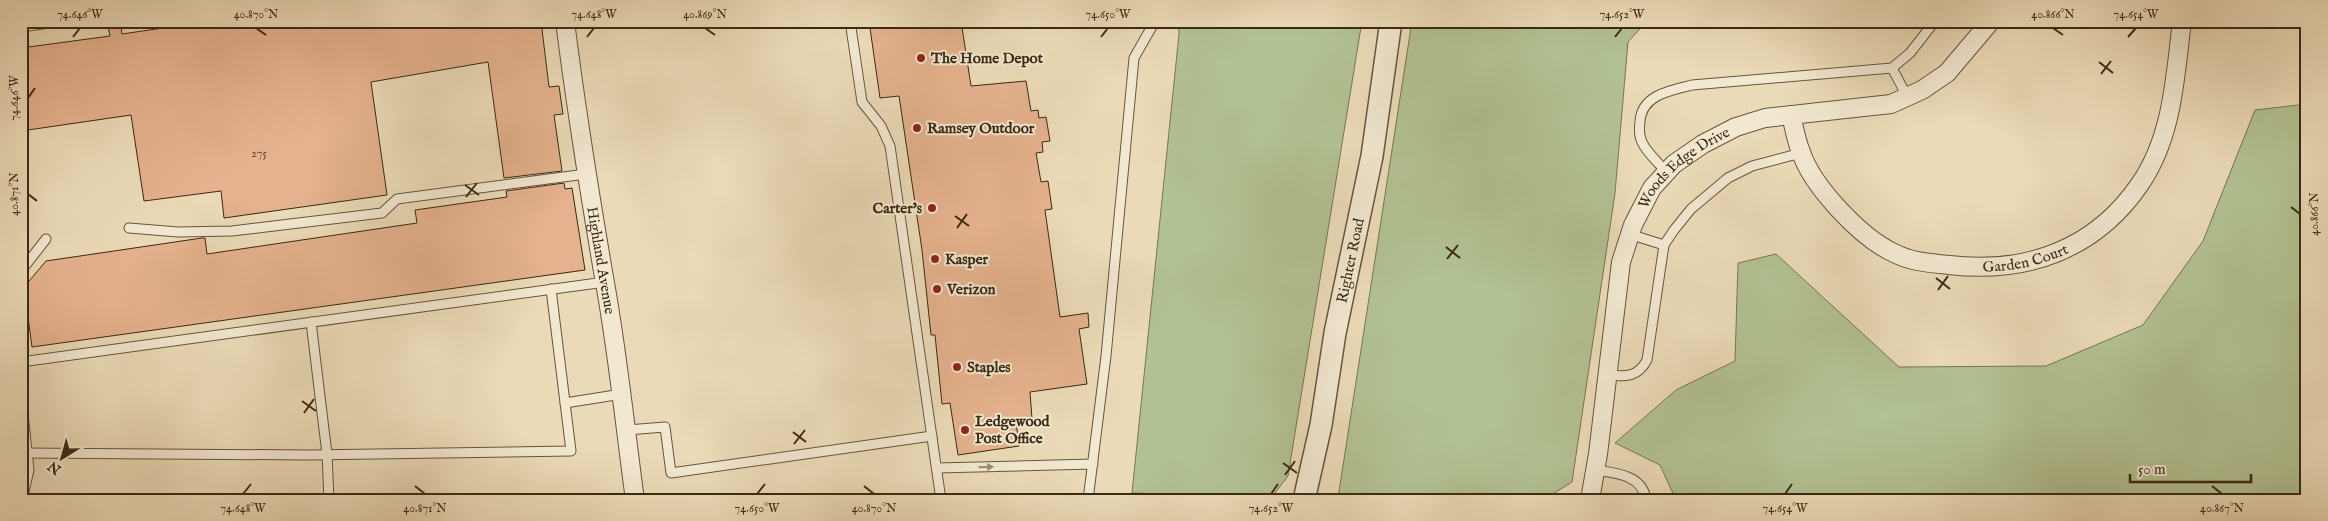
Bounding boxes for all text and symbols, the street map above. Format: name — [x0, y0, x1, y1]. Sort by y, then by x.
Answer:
text: 74.646°W — [57, 7, 103, 22]
text: 40.870°N — [234, 7, 279, 22]
text: 74.648°W — [571, 7, 617, 22]
text: 40.869°N — [683, 7, 727, 22]
text: 74.650°W — [1086, 7, 1131, 22]
text: 74.652°W — [1600, 7, 1645, 22]
text: 40.866°N — [2031, 7, 2075, 22]
text: 74.654°W — [2114, 7, 2159, 22]
place label: The Home Depot — [930, 49, 1044, 68]
marker: The Home Depot — [915, 52, 927, 64]
text: 74.646°W — [7, 75, 22, 121]
place label: Ramsey Outdoor — [927, 119, 1035, 138]
marker: Ramsey Outdoor — [911, 122, 923, 134]
street label: Woods Edge Drive — [1634, 122, 1733, 211]
house number: 275 — [251, 146, 267, 161]
text: 40.871°N — [7, 172, 22, 216]
text: 40.866°N — [2307, 192, 2322, 236]
place label: Carter's — [872, 199, 923, 218]
marker: Carter's — [926, 202, 938, 214]
street label: Highland Avenue — [583, 205, 620, 316]
street label: Righter Road — [1332, 215, 1368, 305]
street label: Garden Court — [1982, 239, 2071, 276]
place label: Kasper — [945, 250, 989, 269]
marker: Kasper — [929, 253, 941, 265]
place label: Verizon — [946, 280, 995, 299]
marker: Verizon — [931, 283, 943, 295]
place label: Staples — [967, 358, 1011, 377]
marker: Staples — [951, 361, 963, 373]
place label: Ledgewood Post Office — [975, 412, 1051, 448]
marker: Ledgewood Post Office — [959, 424, 971, 436]
north arrow — [38, 434, 88, 484]
scale bar — [2130, 451, 2252, 483]
text: N — [45, 457, 66, 479]
text: 50 m — [2138, 460, 2166, 479]
one-way arrow — [978, 463, 994, 471]
text: 74.648°W — [220, 501, 266, 516]
text: 40.871°N — [403, 501, 447, 516]
text: 74.650°W — [735, 501, 780, 516]
text: 40.870°N — [852, 501, 897, 516]
text: 74.652°W — [1249, 501, 1294, 516]
text: 74.654°W — [1763, 501, 1808, 516]
text: 40.867°N — [2200, 501, 2245, 516]

